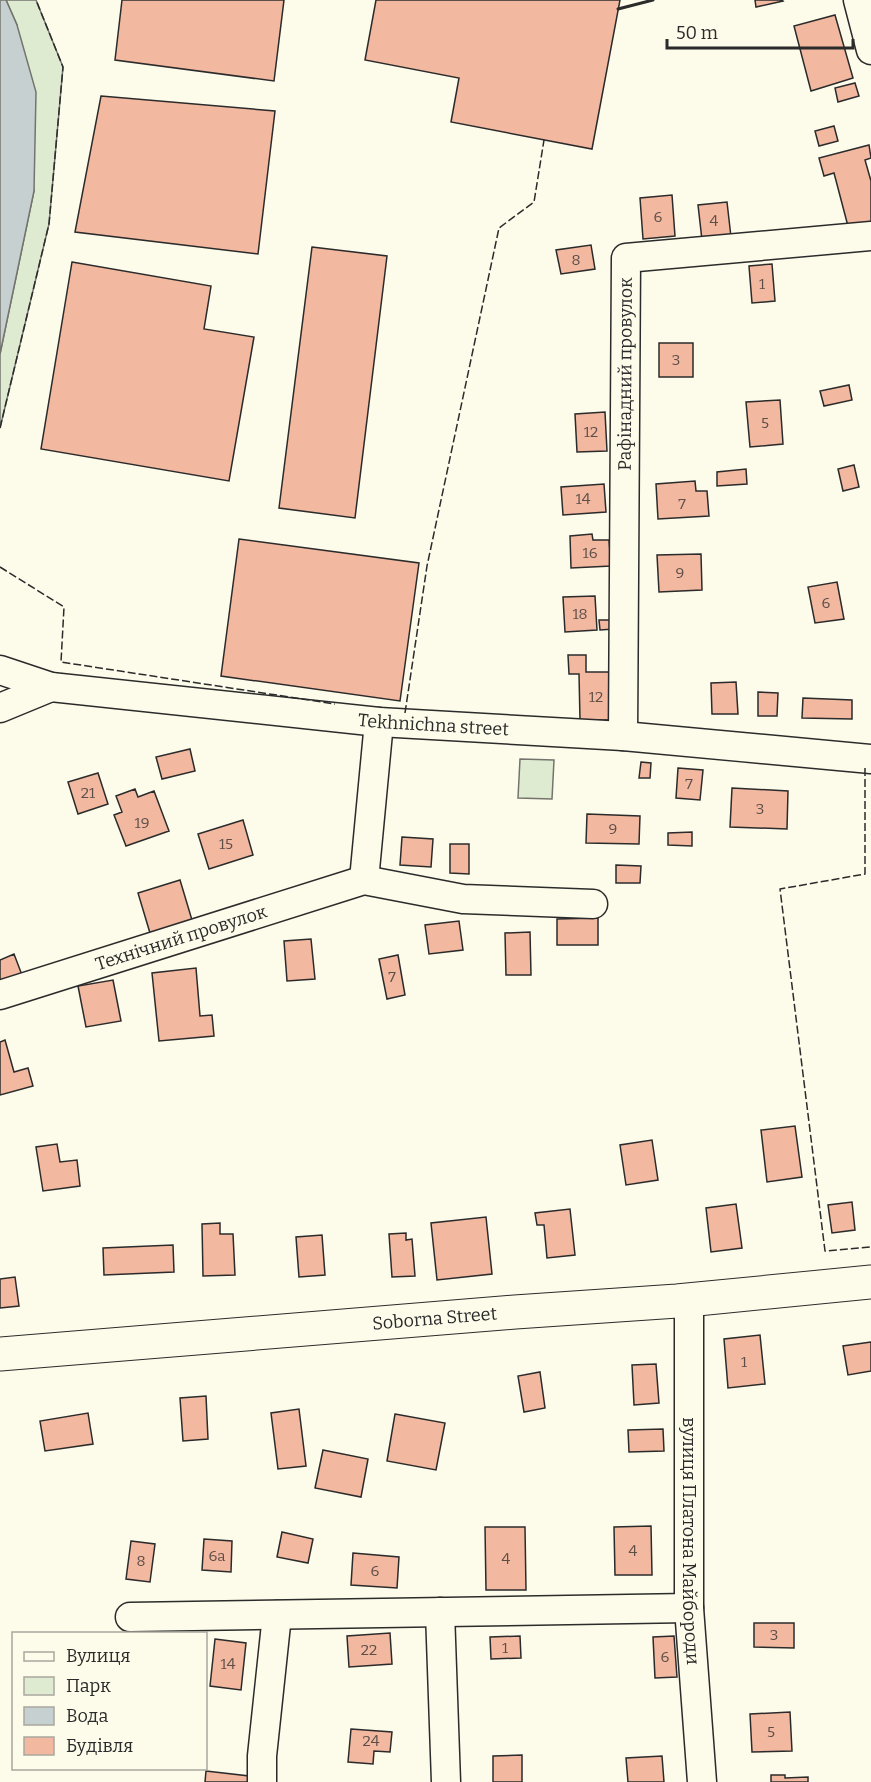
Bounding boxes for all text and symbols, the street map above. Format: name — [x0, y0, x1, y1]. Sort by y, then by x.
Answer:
scale bar — [667, 12, 853, 50]
text: 50 m — [676, 22, 718, 44]
house number: 6 — [654, 208, 663, 226]
house number: 4 — [710, 212, 719, 230]
house number: 8 — [571, 251, 581, 269]
house number: 1 — [759, 275, 765, 293]
street label: Рафінадний провулок — [614, 277, 637, 471]
house number: 3 — [672, 351, 680, 369]
house number: 5 — [761, 414, 769, 432]
house number: 12 — [584, 423, 598, 441]
house number: 14 — [576, 490, 591, 508]
house number: 7 — [678, 495, 686, 513]
house number: 16 — [583, 544, 598, 562]
house number: 9 — [676, 564, 684, 582]
house number: 6 — [822, 594, 831, 612]
house number: 18 — [572, 605, 588, 623]
house number: 12 — [589, 688, 603, 706]
street label: Tekhnichna street — [357, 709, 510, 740]
house number: 7 — [685, 775, 693, 793]
house number: 21 — [81, 784, 95, 802]
house number: 3 — [756, 800, 764, 818]
house number: 19 — [135, 814, 149, 832]
house number: 9 — [609, 820, 617, 838]
house number: 15 — [219, 835, 233, 853]
street label: Технічний провулок — [93, 900, 270, 975]
house number: 7 — [388, 968, 396, 986]
street label: Soborna Street — [371, 1302, 498, 1335]
house number: 1 — [741, 1353, 747, 1371]
street label: вулиця Платона Майбороди — [678, 1417, 704, 1665]
house number: 4 — [629, 1542, 638, 1560]
house number: 6а — [208, 1547, 226, 1565]
house number: 4 — [502, 1550, 511, 1568]
house number: 8 — [136, 1552, 146, 1570]
house number: 6 — [371, 1562, 380, 1580]
house number: 3 — [770, 1626, 778, 1644]
legend — [12, 1632, 207, 1770]
house number: 1 — [502, 1639, 508, 1657]
house number: 22 — [361, 1641, 377, 1659]
text: Вулиця — [66, 1645, 130, 1667]
house number: 6 — [661, 1648, 670, 1666]
house number: 14 — [221, 1655, 236, 1673]
text: Парк — [66, 1675, 111, 1697]
text: Вода — [66, 1705, 108, 1727]
house number: 5 — [767, 1723, 775, 1741]
house number: 24 — [363, 1732, 380, 1750]
text: Будівля — [66, 1735, 133, 1757]

